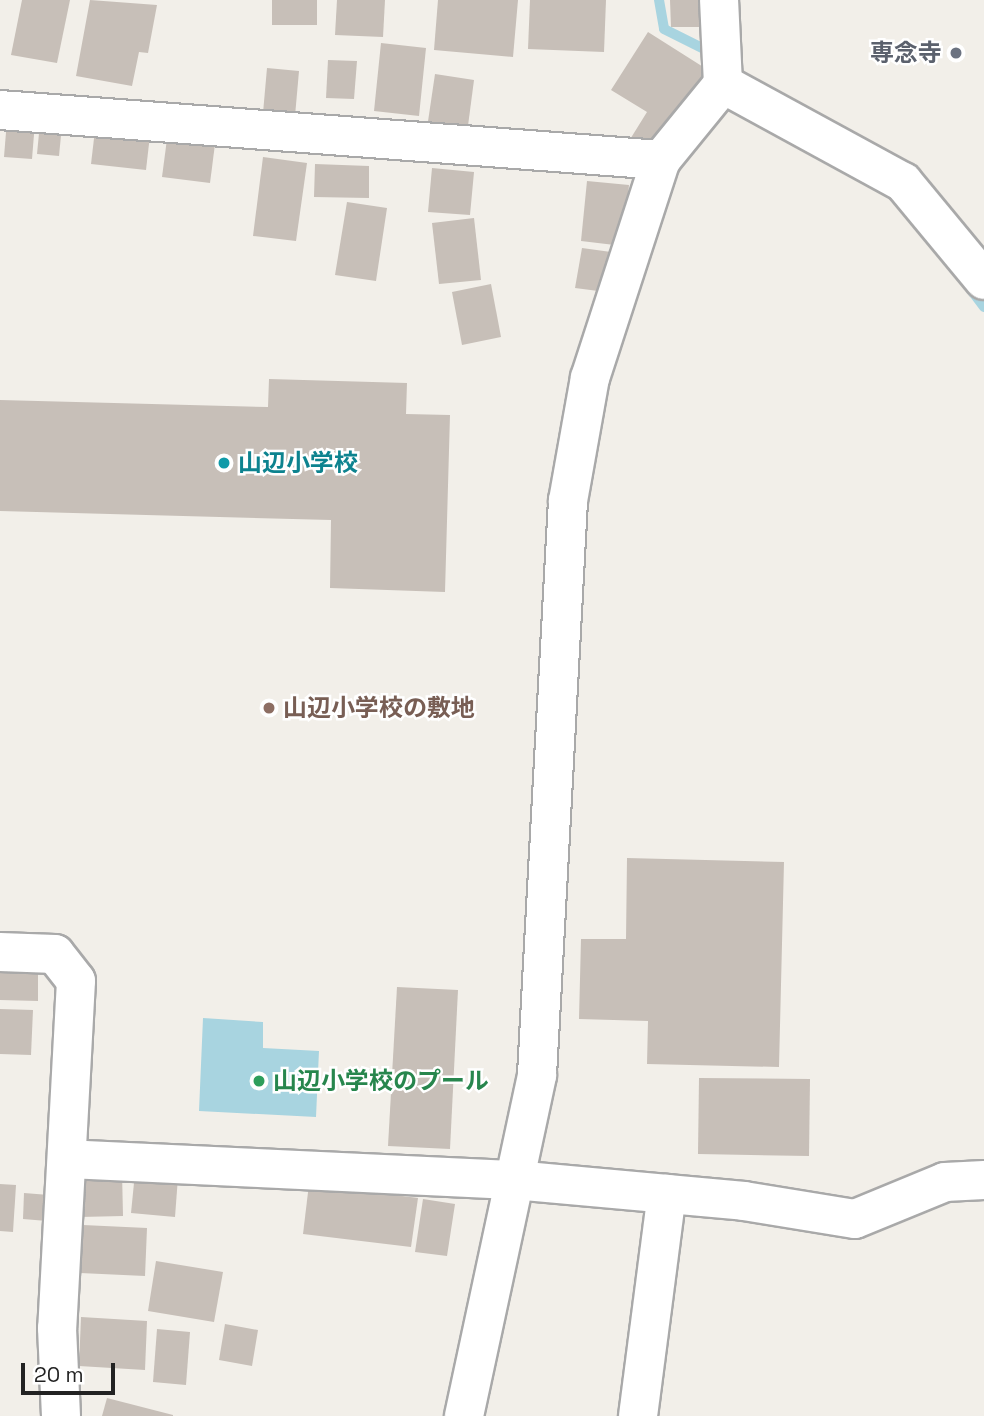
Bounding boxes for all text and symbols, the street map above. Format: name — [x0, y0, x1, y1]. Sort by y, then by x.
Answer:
place label: 専念寺 — [870, 39, 942, 67]
marker: 専念寺 — [948, 45, 964, 61]
place label: 山辺小学校 — [238, 449, 358, 477]
marker: 山辺小学校 — [216, 455, 232, 471]
place label: 山辺小学校の敷地 — [283, 694, 475, 722]
marker: 山辺小学校の敷地 — [261, 700, 277, 716]
place label: 山辺小学校のプール — [273, 1067, 489, 1095]
marker: 山辺小学校のプール — [251, 1073, 267, 1089]
scale bar — [24, 1350, 119, 1394]
text: 20 m — [34, 1361, 84, 1388]

